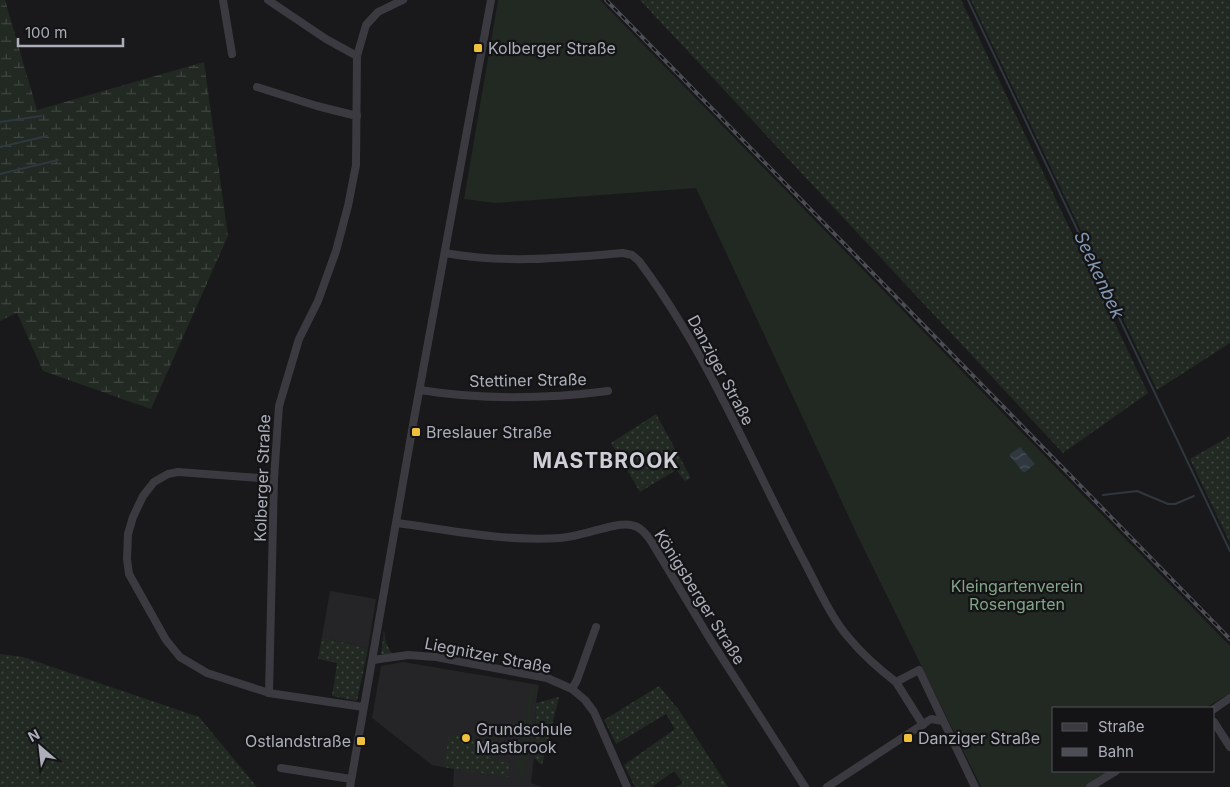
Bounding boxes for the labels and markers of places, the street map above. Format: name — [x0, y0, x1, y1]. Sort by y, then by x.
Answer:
place label: Kolberger Straße — [488, 38, 616, 58]
marker: Kolberger Straße — [472, 42, 484, 54]
place label: Breslauer Straße — [426, 422, 552, 442]
marker: Breslauer Straße — [410, 426, 422, 438]
place label: Grundschule Mastbrook — [476, 719, 572, 757]
place label: Danziger Straße — [918, 728, 1040, 748]
place label: Ostlandstraße — [245, 731, 351, 751]
marker: Grundschule Mastbrook — [460, 732, 472, 744]
marker: Danziger Straße — [902, 732, 914, 744]
marker: Ostlandstraße — [355, 735, 367, 747]

